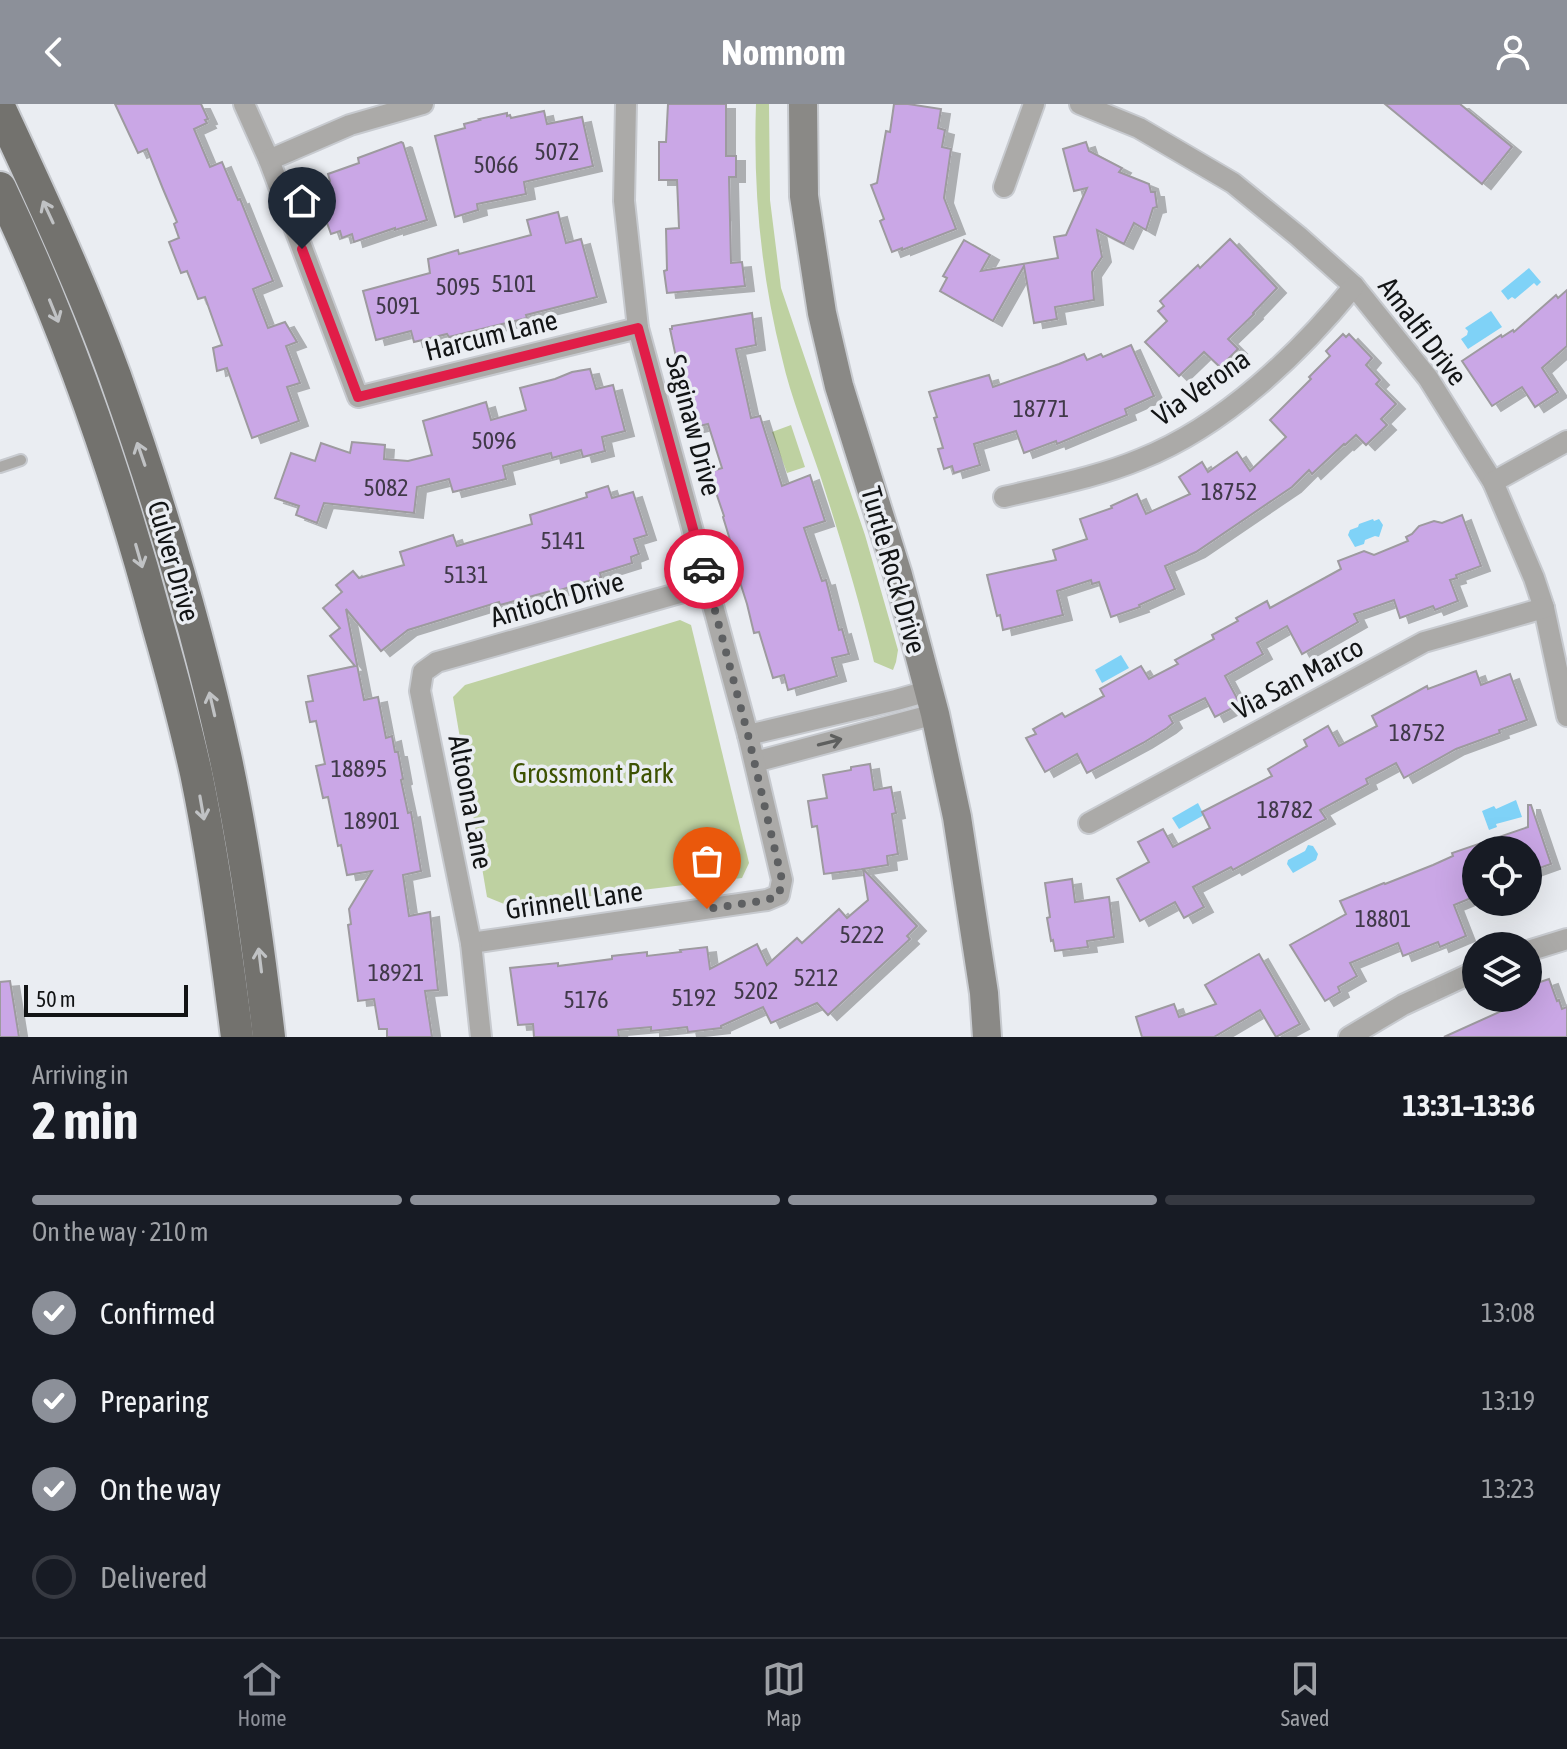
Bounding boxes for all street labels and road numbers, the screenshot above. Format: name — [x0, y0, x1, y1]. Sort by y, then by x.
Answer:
street label: Amalfi Drive — [1372, 271, 1474, 391]
street label: Harcum Lane — [421, 303, 561, 367]
street label: Via Verona — [1147, 342, 1255, 432]
street label: Saginaw Drive — [660, 351, 728, 499]
street label: Turtle Rock Drive — [855, 483, 933, 657]
street label: Culver Drive — [142, 497, 206, 625]
street label: Antioch Drive — [487, 565, 627, 633]
street label: Via San Marco — [1227, 630, 1369, 726]
street label: Altoona Lane — [442, 732, 500, 872]
street label: Grinnell Lane — [503, 875, 645, 925]

